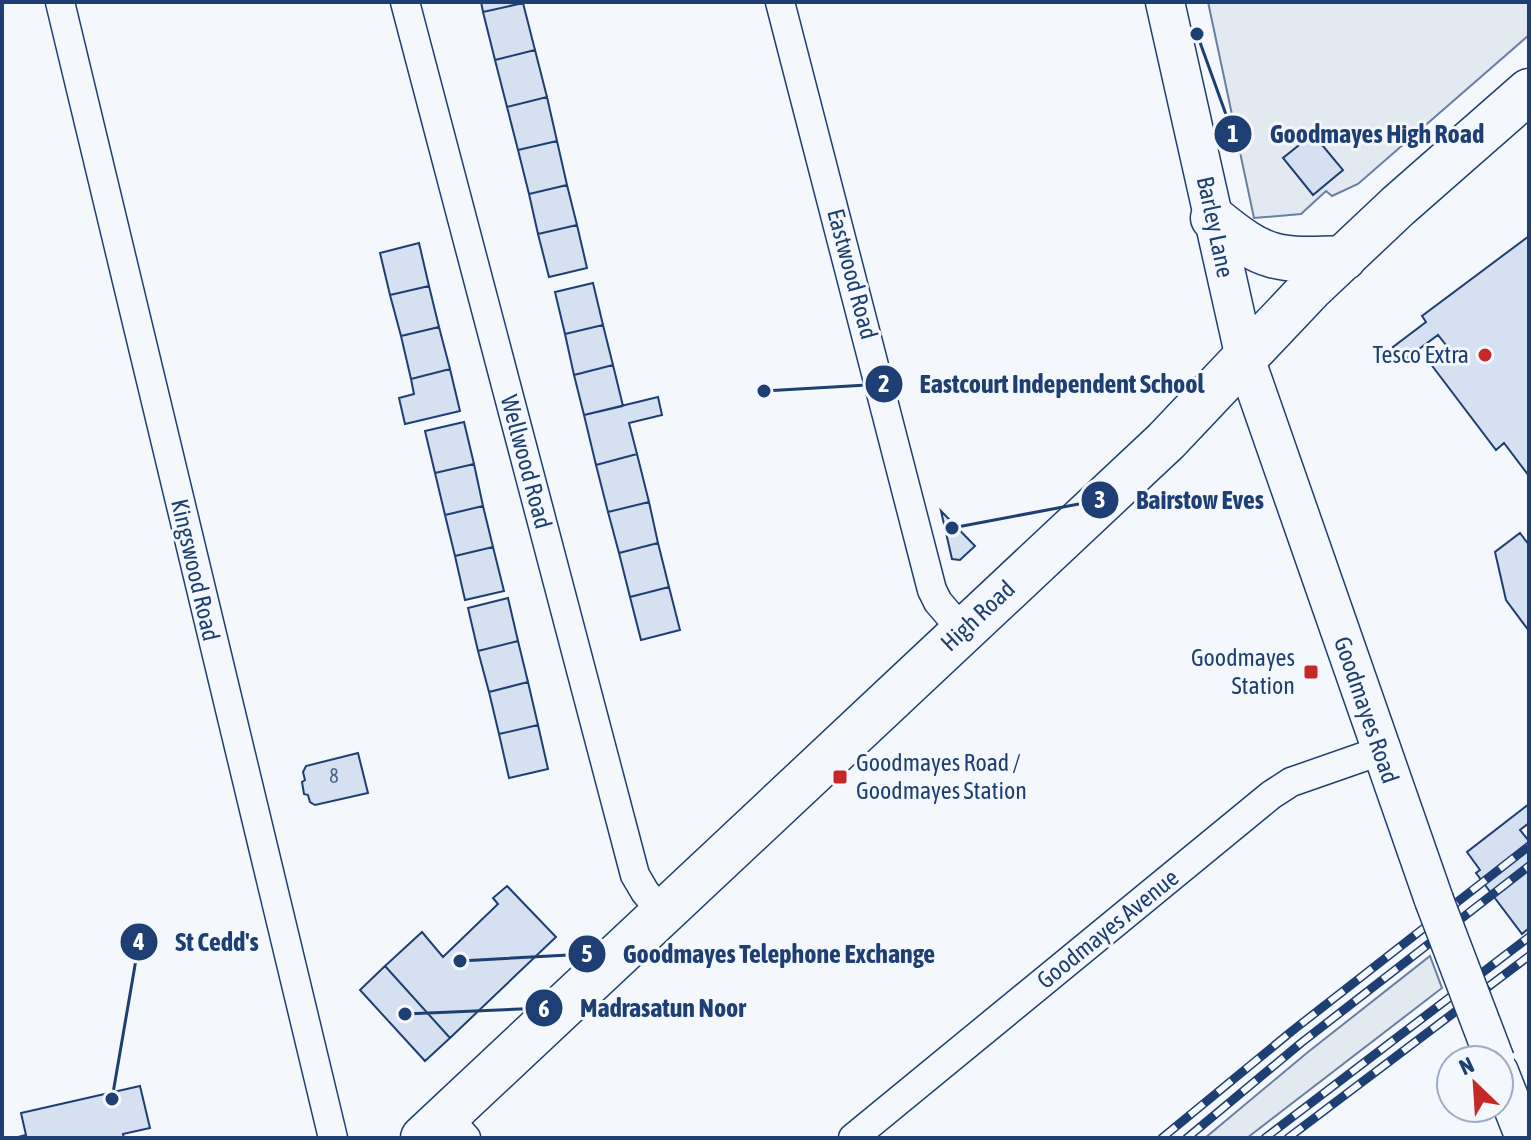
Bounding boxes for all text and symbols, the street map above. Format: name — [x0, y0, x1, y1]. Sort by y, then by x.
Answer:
callout: Goodmayes High Road — [1213, 109, 1500, 159]
text: Goodmayes High Road — [1270, 119, 1484, 149]
text: 1 — [1227, 120, 1239, 147]
street label: Barley Lane — [1192, 174, 1239, 280]
street label: Eastwood Road — [822, 206, 883, 342]
place label: Tesco Extra — [1372, 341, 1469, 368]
marker: Tesco Extra — [1476, 346, 1494, 364]
callout: Eastcourt Independent School — [864, 359, 1221, 409]
text: Eastcourt Independent School — [920, 369, 1206, 399]
text: 2 — [878, 370, 890, 397]
street label: Wellwood Road — [496, 392, 557, 532]
callout: Bairstow Eves — [1080, 475, 1280, 525]
text: Bairstow Eves — [1136, 485, 1264, 515]
text: 3 — [1094, 486, 1106, 513]
street label: Kingswood Road — [166, 496, 225, 643]
street label: High Road — [935, 575, 1020, 656]
street label: Goodmayes Road — [1329, 633, 1404, 787]
place label: Goodmayes Station — [1191, 644, 1295, 699]
marker: Goodmayes Station — [1302, 663, 1320, 681]
place label: Goodmayes Road / Goodmayes Station — [856, 749, 1027, 804]
house number: 8 — [329, 764, 339, 787]
marker: Goodmayes Road / Goodmayes Station — [831, 768, 849, 786]
street label: Goodmayes Avenue — [1032, 863, 1184, 994]
callout: St Cedd's — [119, 917, 275, 967]
text: St Cedd's — [175, 927, 259, 957]
text: 4 — [132, 928, 145, 955]
callout: Goodmayes Telephone Exchange — [567, 929, 951, 979]
text: Goodmayes Telephone Exchange — [623, 939, 935, 969]
text: 5 — [581, 940, 593, 967]
callout: Madrasatun Noor — [524, 983, 762, 1033]
text: Madrasatun Noor — [580, 993, 747, 1023]
text: 6 — [538, 995, 550, 1022]
north arrow — [1435, 1044, 1515, 1124]
text: N — [1455, 1051, 1478, 1080]

